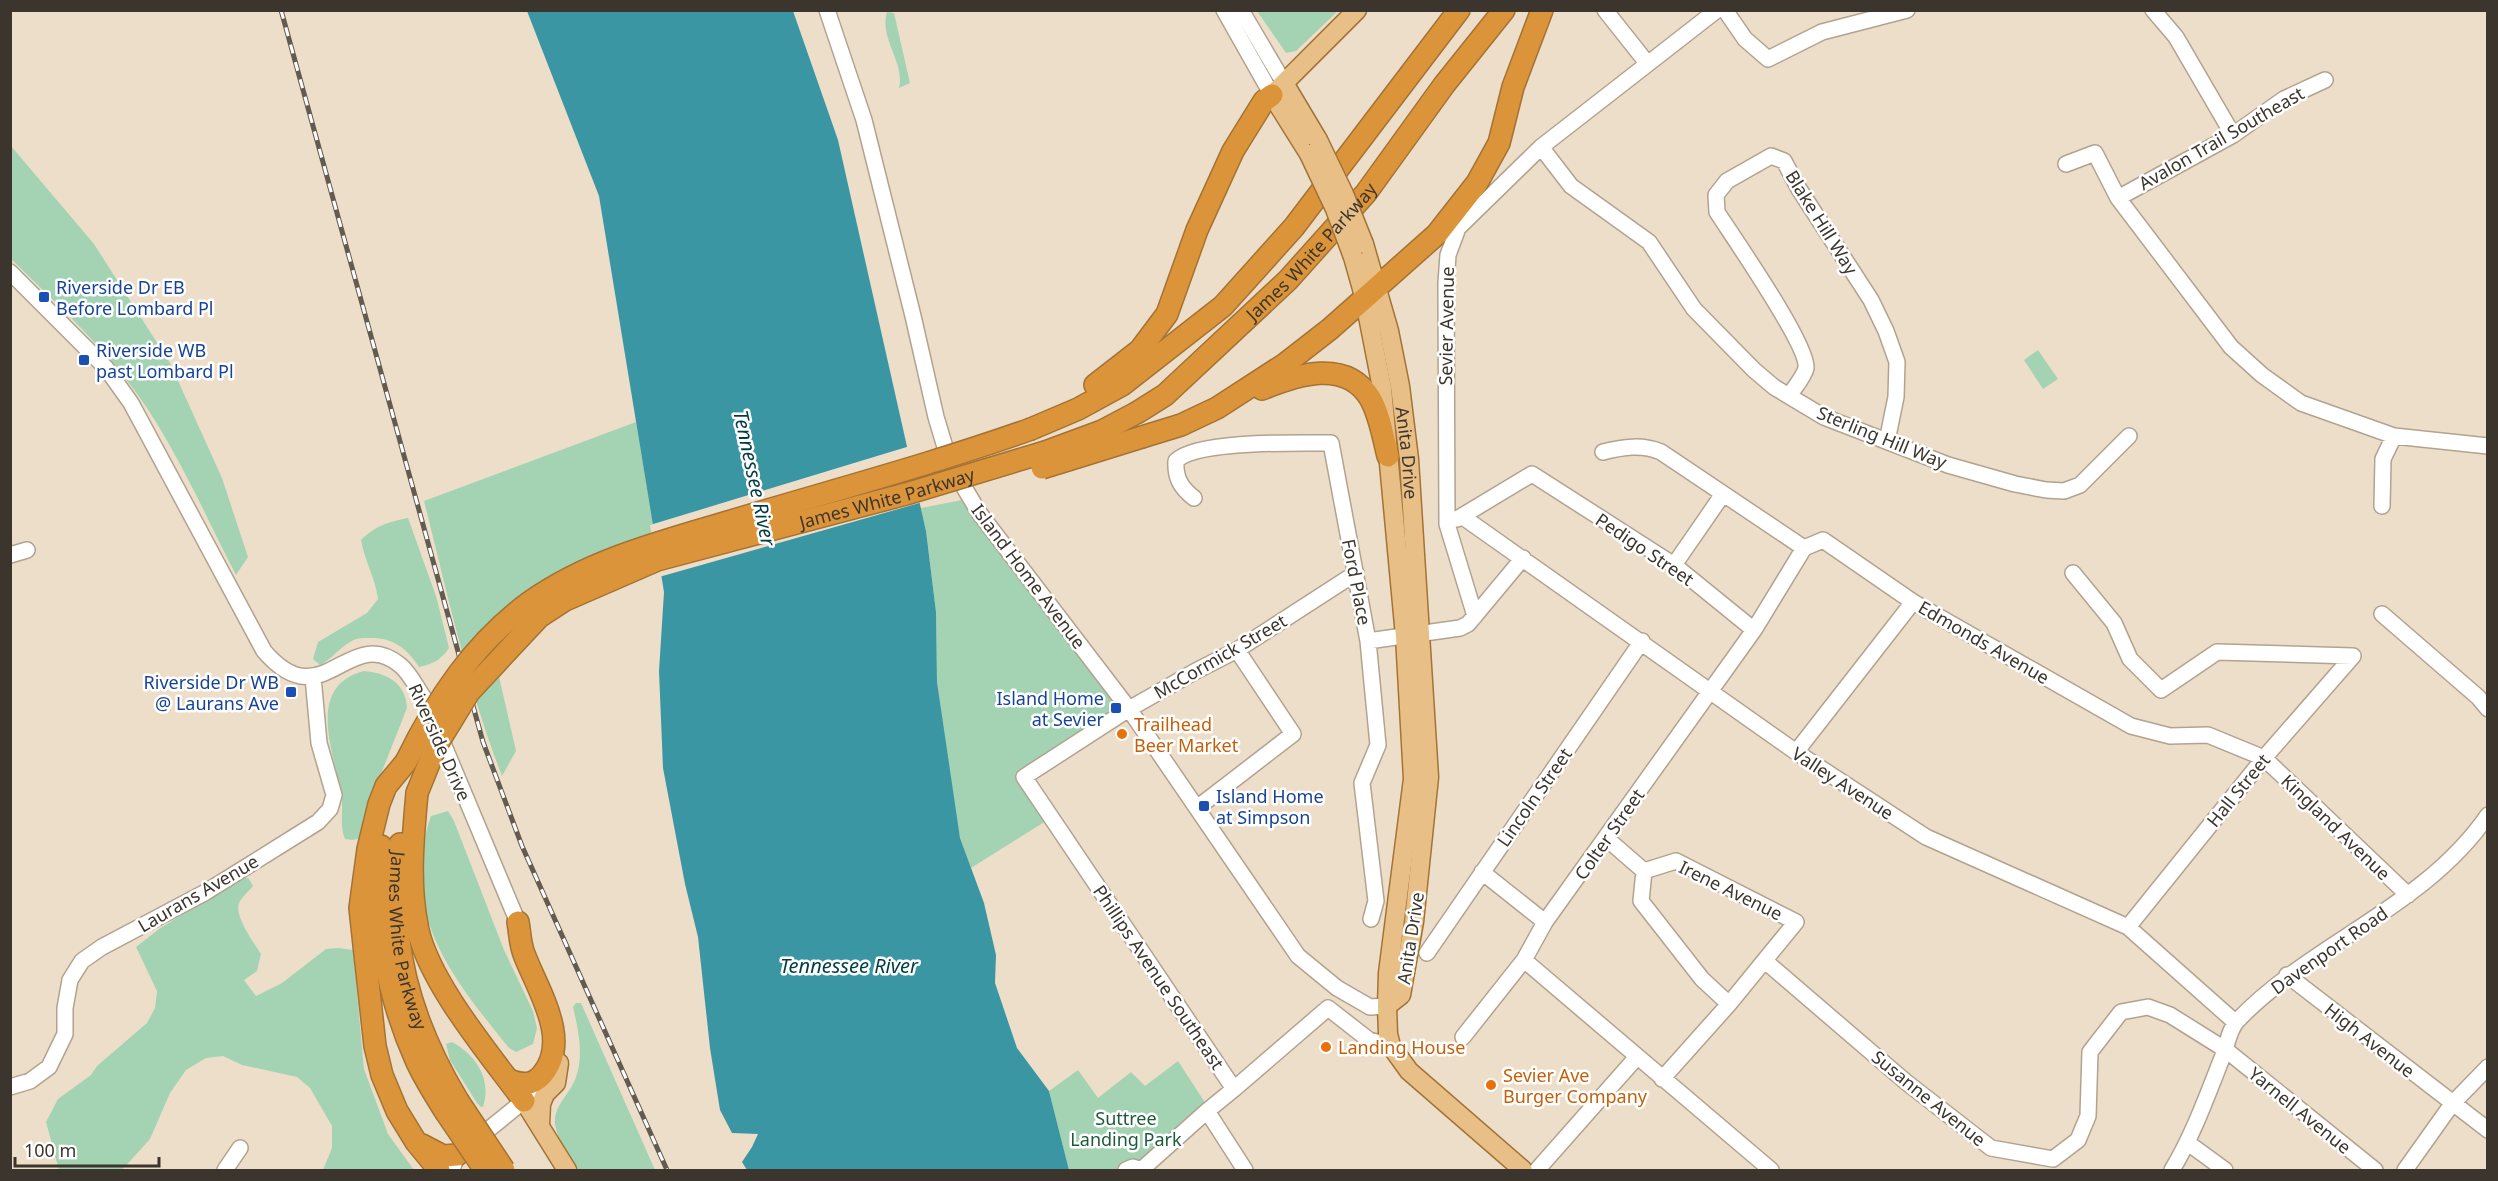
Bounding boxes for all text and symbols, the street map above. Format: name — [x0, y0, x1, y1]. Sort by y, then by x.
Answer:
street label: Avalon Trail Southeast — [2134, 81, 2309, 195]
street label: Blake Hill Way — [1780, 165, 1864, 279]
street label: James White Parkway — [1239, 177, 1382, 327]
street label: Sevier Avenue — [1433, 266, 1459, 386]
place label: Riverside Dr EB Before Lombard Pl — [56, 275, 214, 320]
marker: Riverside Dr EB Before Lombard Pl — [37, 290, 51, 304]
place label: Riverside WB past Lombard Pl — [96, 338, 234, 383]
marker: Riverside WB past Lombard Pl — [77, 353, 91, 367]
street label: Sterling Hill Way — [1814, 400, 1951, 474]
street label: Anita Drive — [1391, 405, 1424, 500]
water label: Tennessee River — [727, 408, 783, 549]
street label: James White Parkway — [795, 462, 978, 534]
street label: Island Home Avenue — [967, 499, 1091, 653]
street label: Pedigo Street — [1591, 507, 1699, 591]
street label: Ford Place — [1337, 537, 1377, 627]
street label: Edmonds Avenue — [1914, 595, 2054, 689]
street label: McCormick Street — [1149, 608, 1291, 704]
place label: Riverside Dr WB @ Laurans Ave — [144, 670, 279, 715]
street label: Riverside Drive — [403, 679, 477, 805]
marker: Riverside Dr WB @ Laurans Ave — [284, 685, 298, 699]
place label: Island Home at Sevier — [996, 686, 1105, 731]
marker: Island Home at Sevier — [1109, 701, 1123, 715]
place label: Trailhead Beer Market — [1134, 712, 1239, 757]
marker: Trailhead Beer Market — [1115, 727, 1129, 741]
street label: Valley Avenue — [1788, 741, 1898, 825]
street label: Lincoln Street — [1491, 742, 1577, 851]
street label: Hall Street — [2201, 748, 2275, 832]
street label: Kingland Avenue — [2276, 769, 2396, 885]
street label: Colter Street — [1569, 783, 1649, 884]
place label: Island Home at Simpson — [1216, 784, 1324, 829]
marker: Island Home at Simpson — [1197, 799, 1211, 813]
street label: James White Parkway — [384, 848, 433, 1034]
street label: Laurans Avenue — [133, 849, 263, 937]
street label: Irene Avenue — [1675, 855, 1787, 925]
street label: Phillips Avenue Southeast — [1088, 880, 1230, 1074]
street label: Anita Drive — [1391, 890, 1429, 986]
street label: Davenport Road — [2266, 901, 2392, 999]
water label: Tennessee River — [780, 952, 919, 979]
street label: High Avenue — [2320, 997, 2420, 1083]
place label: Landing House — [1338, 1035, 1465, 1059]
marker: Landing House — [1319, 1040, 1333, 1054]
street label: Susanne Avenue — [1867, 1045, 1991, 1151]
street label: Yarnell Avenue — [2244, 1061, 2356, 1159]
place label: Sevier Ave Burger Company — [1503, 1063, 1648, 1108]
marker: Sevier Ave Burger Company — [1484, 1078, 1498, 1092]
park label: Suttree Landing Park — [1070, 1106, 1182, 1151]
scale bar — [15, 1130, 159, 1168]
text: 100 m — [24, 1138, 76, 1162]

